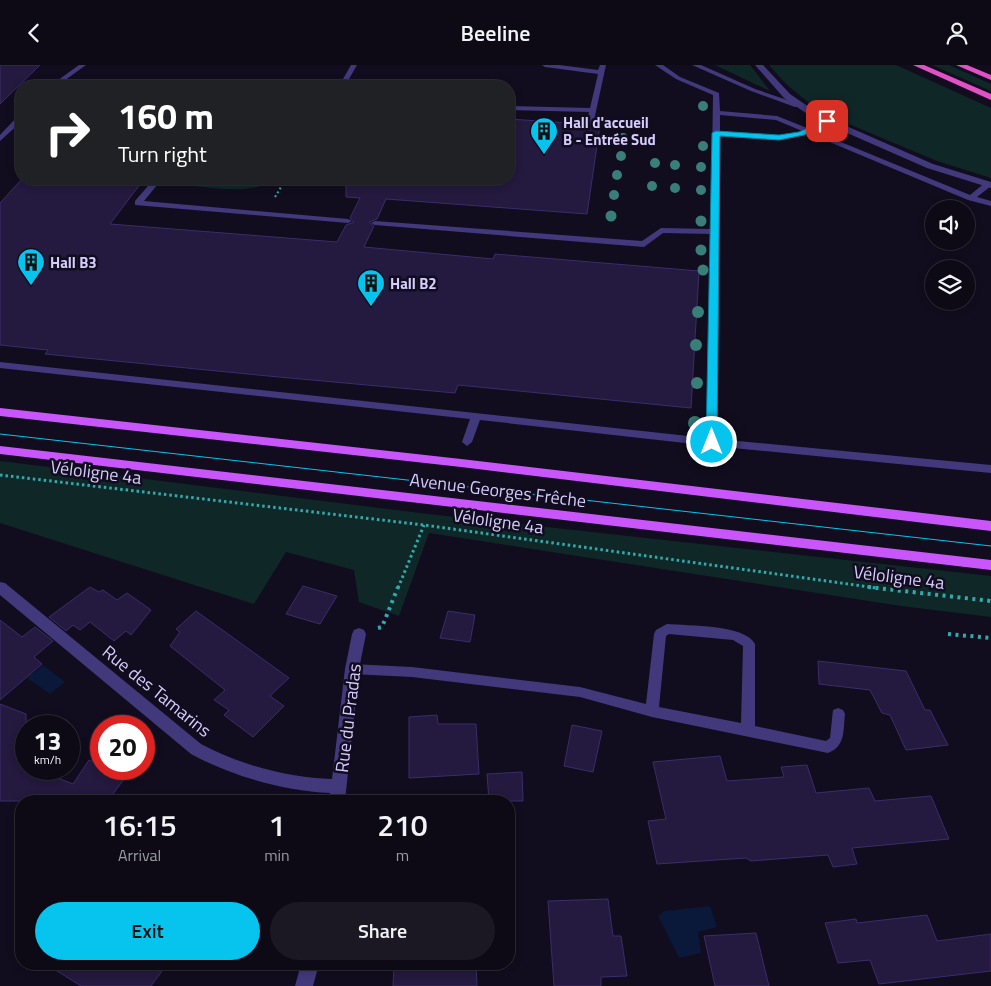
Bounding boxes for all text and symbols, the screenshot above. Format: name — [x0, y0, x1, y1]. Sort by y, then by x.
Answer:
text: Beeline — [461, 16, 530, 50]
icon: back — [20, 19, 48, 47]
icon: person — [943, 19, 971, 47]
text: 160 m — [118, 89, 214, 143]
icon: right — [35, 100, 100, 165]
pin — [806, 100, 848, 142]
icon: arrive — [813, 107, 841, 135]
place label: Hall d'accueil B - Entrée Sud — [563, 111, 656, 151]
building icon: Hall d'accueil B - Entrée Sud — [529, 116, 559, 155]
text: Turn right — [118, 137, 207, 171]
map controls — [925, 200, 975, 310]
button: sound — [925, 200, 975, 250]
building icon: Hall B3 — [16, 247, 46, 286]
place label: Hall B3 — [50, 251, 97, 274]
button: layers — [925, 260, 975, 310]
building icon: Hall B2 — [356, 268, 386, 307]
place label: Hall B2 — [390, 272, 437, 295]
position arrow — [685, 415, 737, 467]
street label: Véloligne 4a — [49, 453, 143, 491]
street label: Avenue Georges Frêche — [408, 466, 588, 514]
street label: Véloligne 4a — [451, 501, 545, 541]
street label: Véloligne 4a — [852, 558, 946, 596]
street label: Rue des Tamarins — [97, 638, 217, 744]
street label: Rue du Pradas — [328, 662, 368, 774]
speed limit sign: 20 — [90, 715, 155, 780]
text: 13 — [33, 722, 62, 760]
text: km/h — [34, 750, 61, 769]
text: 16:15 — [102, 802, 177, 848]
text: 1 — [269, 802, 285, 848]
text: 210 — [377, 802, 428, 848]
text: Arrival — [118, 843, 161, 867]
text: min — [264, 843, 290, 867]
text: m — [396, 843, 409, 867]
button: Exit — [35, 902, 260, 960]
button: Share — [270, 902, 495, 960]

